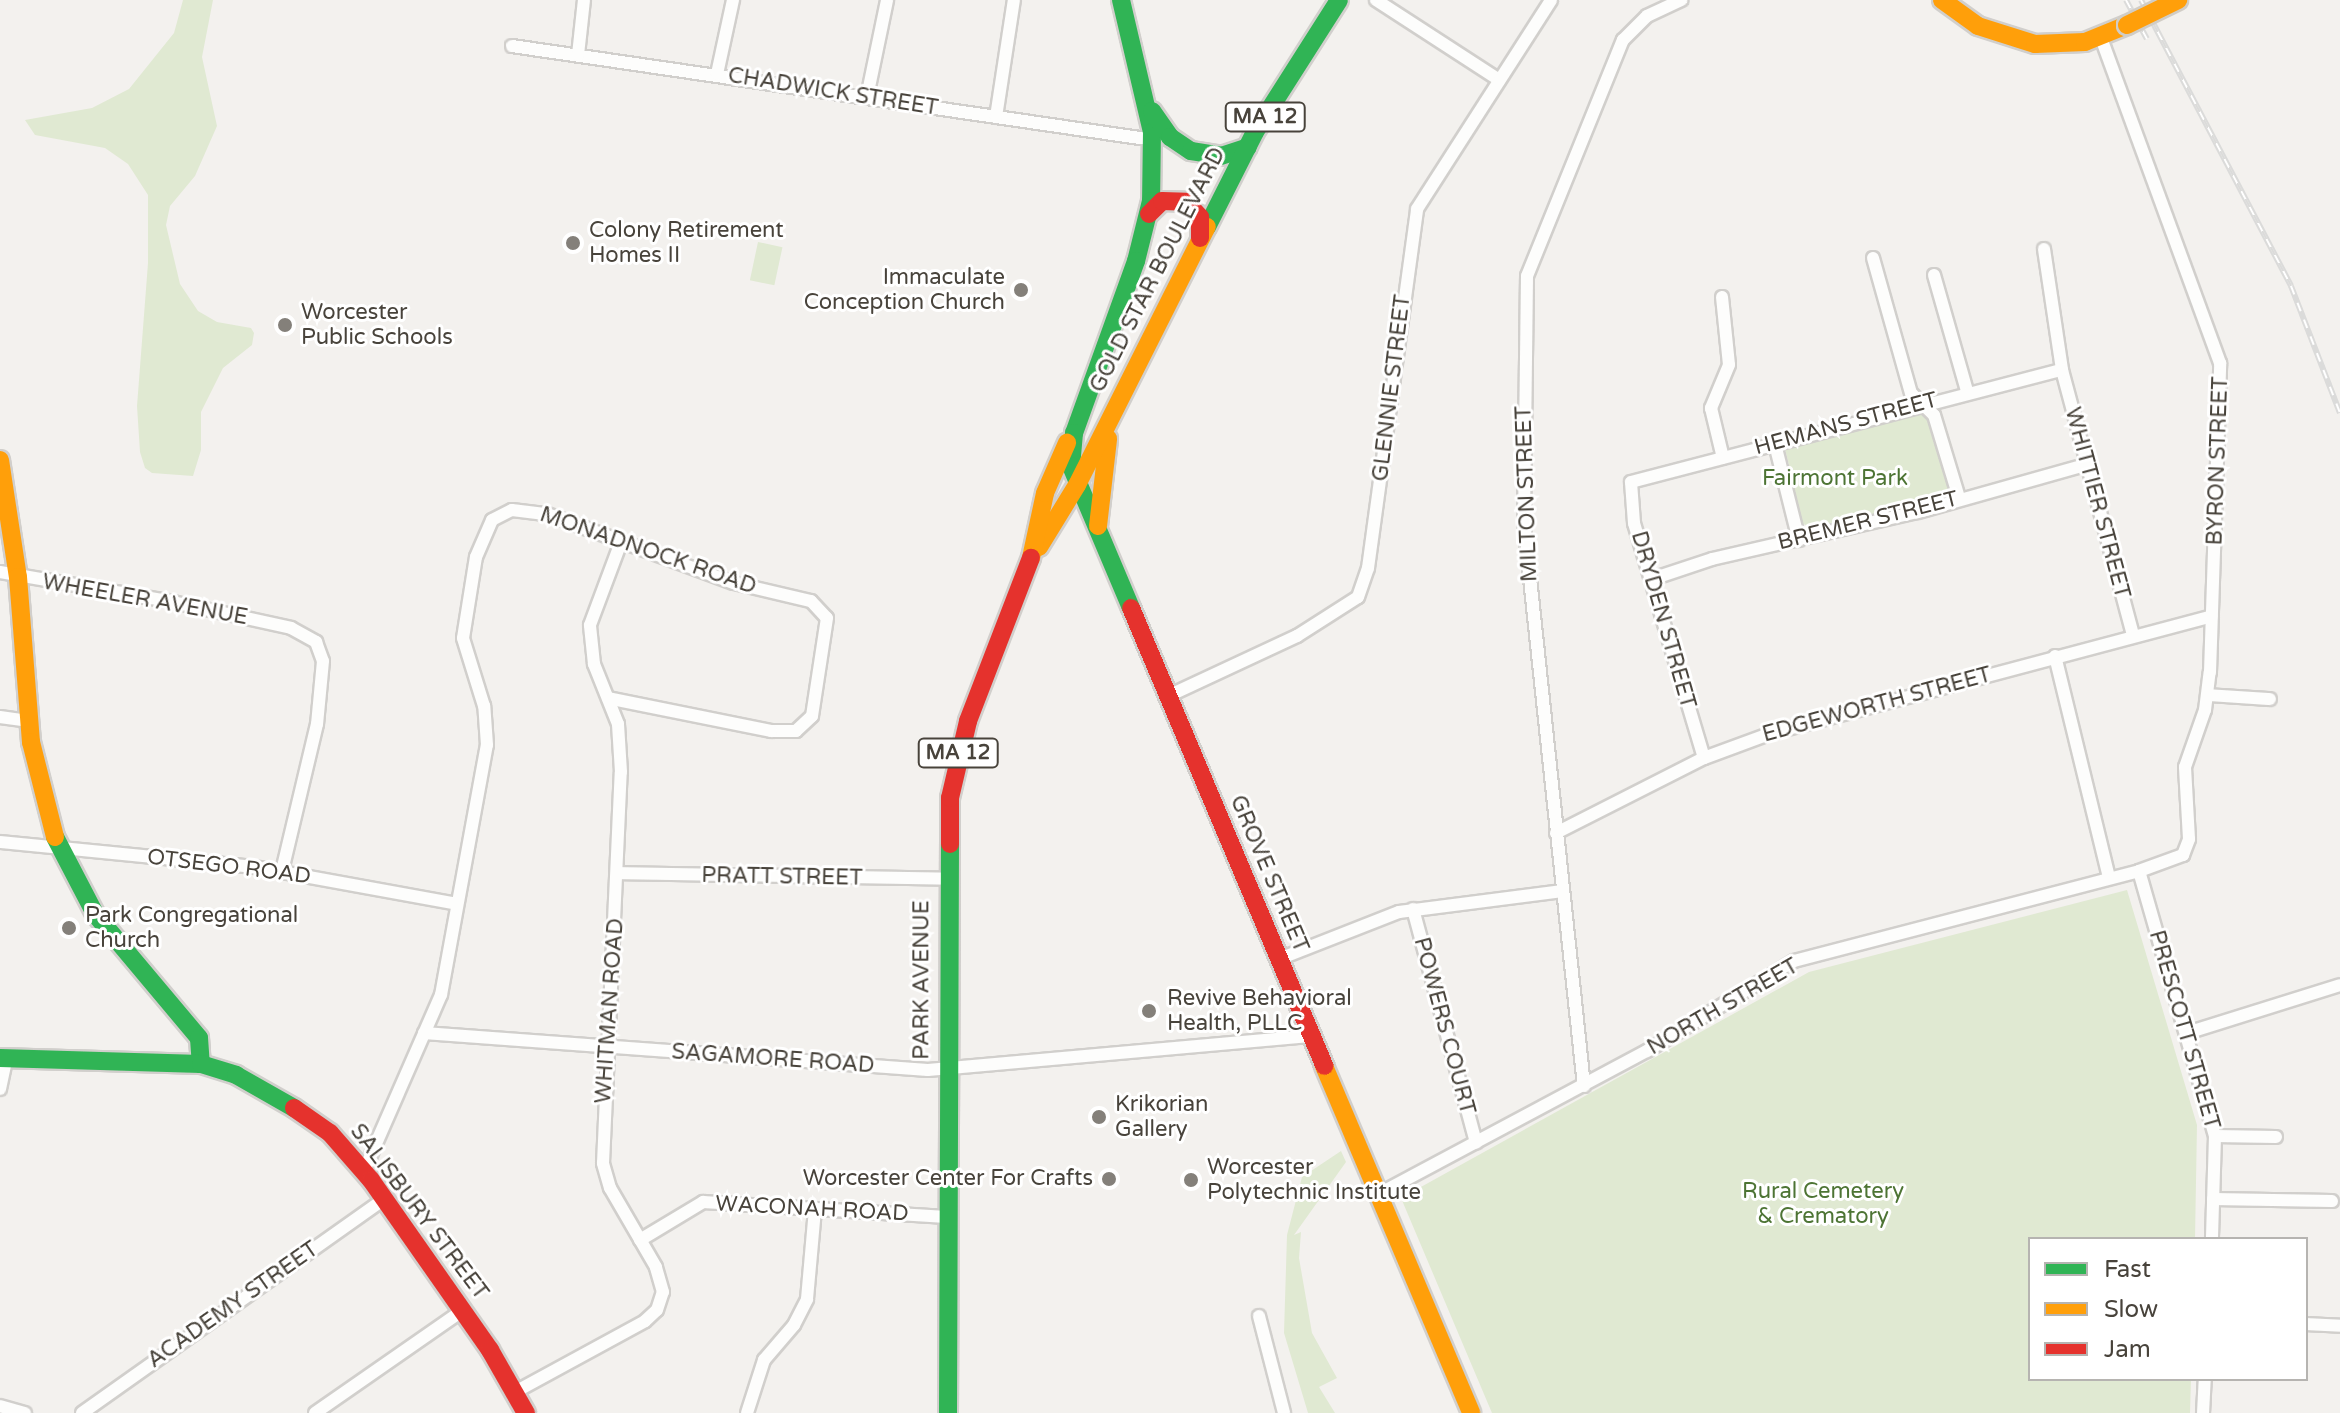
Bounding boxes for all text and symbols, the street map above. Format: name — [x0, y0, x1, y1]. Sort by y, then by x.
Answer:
street label: CHADWICK STREET — [726, 62, 940, 122]
road number: MA 12 — [1223, 101, 1307, 133]
street label: GOLD STAR BOULEVARD — [1085, 143, 1231, 397]
place label: Colony Retirement Homes II — [589, 217, 784, 268]
marker: Colony Retirement Homes II — [564, 234, 582, 252]
place label: Immaculate Conception Church — [804, 264, 1005, 316]
marker: Immaculate Conception Church — [1012, 281, 1030, 299]
street label: GLENNIE STREET — [1367, 293, 1417, 483]
place label: Worcester Public Schools — [301, 299, 453, 350]
marker: Worcester Public Schools — [276, 316, 294, 334]
street label: BYRON STREET — [2202, 376, 2234, 546]
street label: HEMANS STREET — [1752, 387, 1940, 461]
street label: WHITTIER STREET — [2059, 404, 2135, 602]
street label: MILTON STREET — [1511, 406, 1543, 582]
park label: Fairmont Park — [1762, 466, 1908, 492]
street label: BREMER STREET — [1775, 486, 1961, 556]
street label: MONADNOCK ROAD — [536, 502, 760, 600]
street label: DRYDEN STREET — [1625, 528, 1701, 712]
street label: WHEELER AVENUE — [40, 569, 250, 631]
street label: EDGEWORTH STREET — [1760, 662, 1994, 748]
road number: MA 12 — [916, 737, 1000, 769]
street label: GROVE STREET — [1224, 791, 1314, 957]
street label: OTSEGO ROAD — [146, 844, 312, 890]
street label: PRATT STREET — [701, 862, 863, 892]
street label: PARK AVENUE — [909, 900, 935, 1060]
place label: Park Congregational Church — [85, 902, 298, 954]
street label: WHITMAN ROAD — [590, 917, 630, 1105]
marker: Park Congregational Church — [60, 919, 78, 937]
street label: PRESCOTT STREET — [2143, 927, 2225, 1133]
street label: POWERS COURT — [1408, 935, 1480, 1117]
street label: NORTH STREET — [1643, 953, 1803, 1061]
place label: Revive Behavioral Health, PLLC — [1167, 985, 1352, 1036]
marker: Revive Behavioral Health, PLLC — [1138, 1000, 1160, 1022]
street label: SAGAMORE ROAD — [671, 1039, 875, 1079]
place label: Krikorian Gallery — [1115, 1091, 1208, 1142]
marker: Krikorian Gallery — [1090, 1108, 1108, 1126]
street label: SALISBURY STREET — [344, 1119, 494, 1305]
place label: Worcester Polytechnic Institute — [1207, 1154, 1421, 1206]
place label: Worcester Center For Crafts — [803, 1166, 1093, 1192]
marker: Worcester Center For Crafts — [1100, 1170, 1118, 1188]
marker: Worcester Polytechnic Institute — [1182, 1171, 1200, 1189]
park label: Rural Cemetery & Crematory — [1742, 1178, 1904, 1230]
street label: WACONAH ROAD — [715, 1191, 909, 1227]
street label: ACADEMY STREET — [142, 1236, 324, 1374]
legend — [2028, 1237, 2308, 1381]
text: Fast — [2104, 1255, 2151, 1284]
text: Slow — [2104, 1295, 2158, 1324]
text: Jam — [2104, 1335, 2151, 1364]

